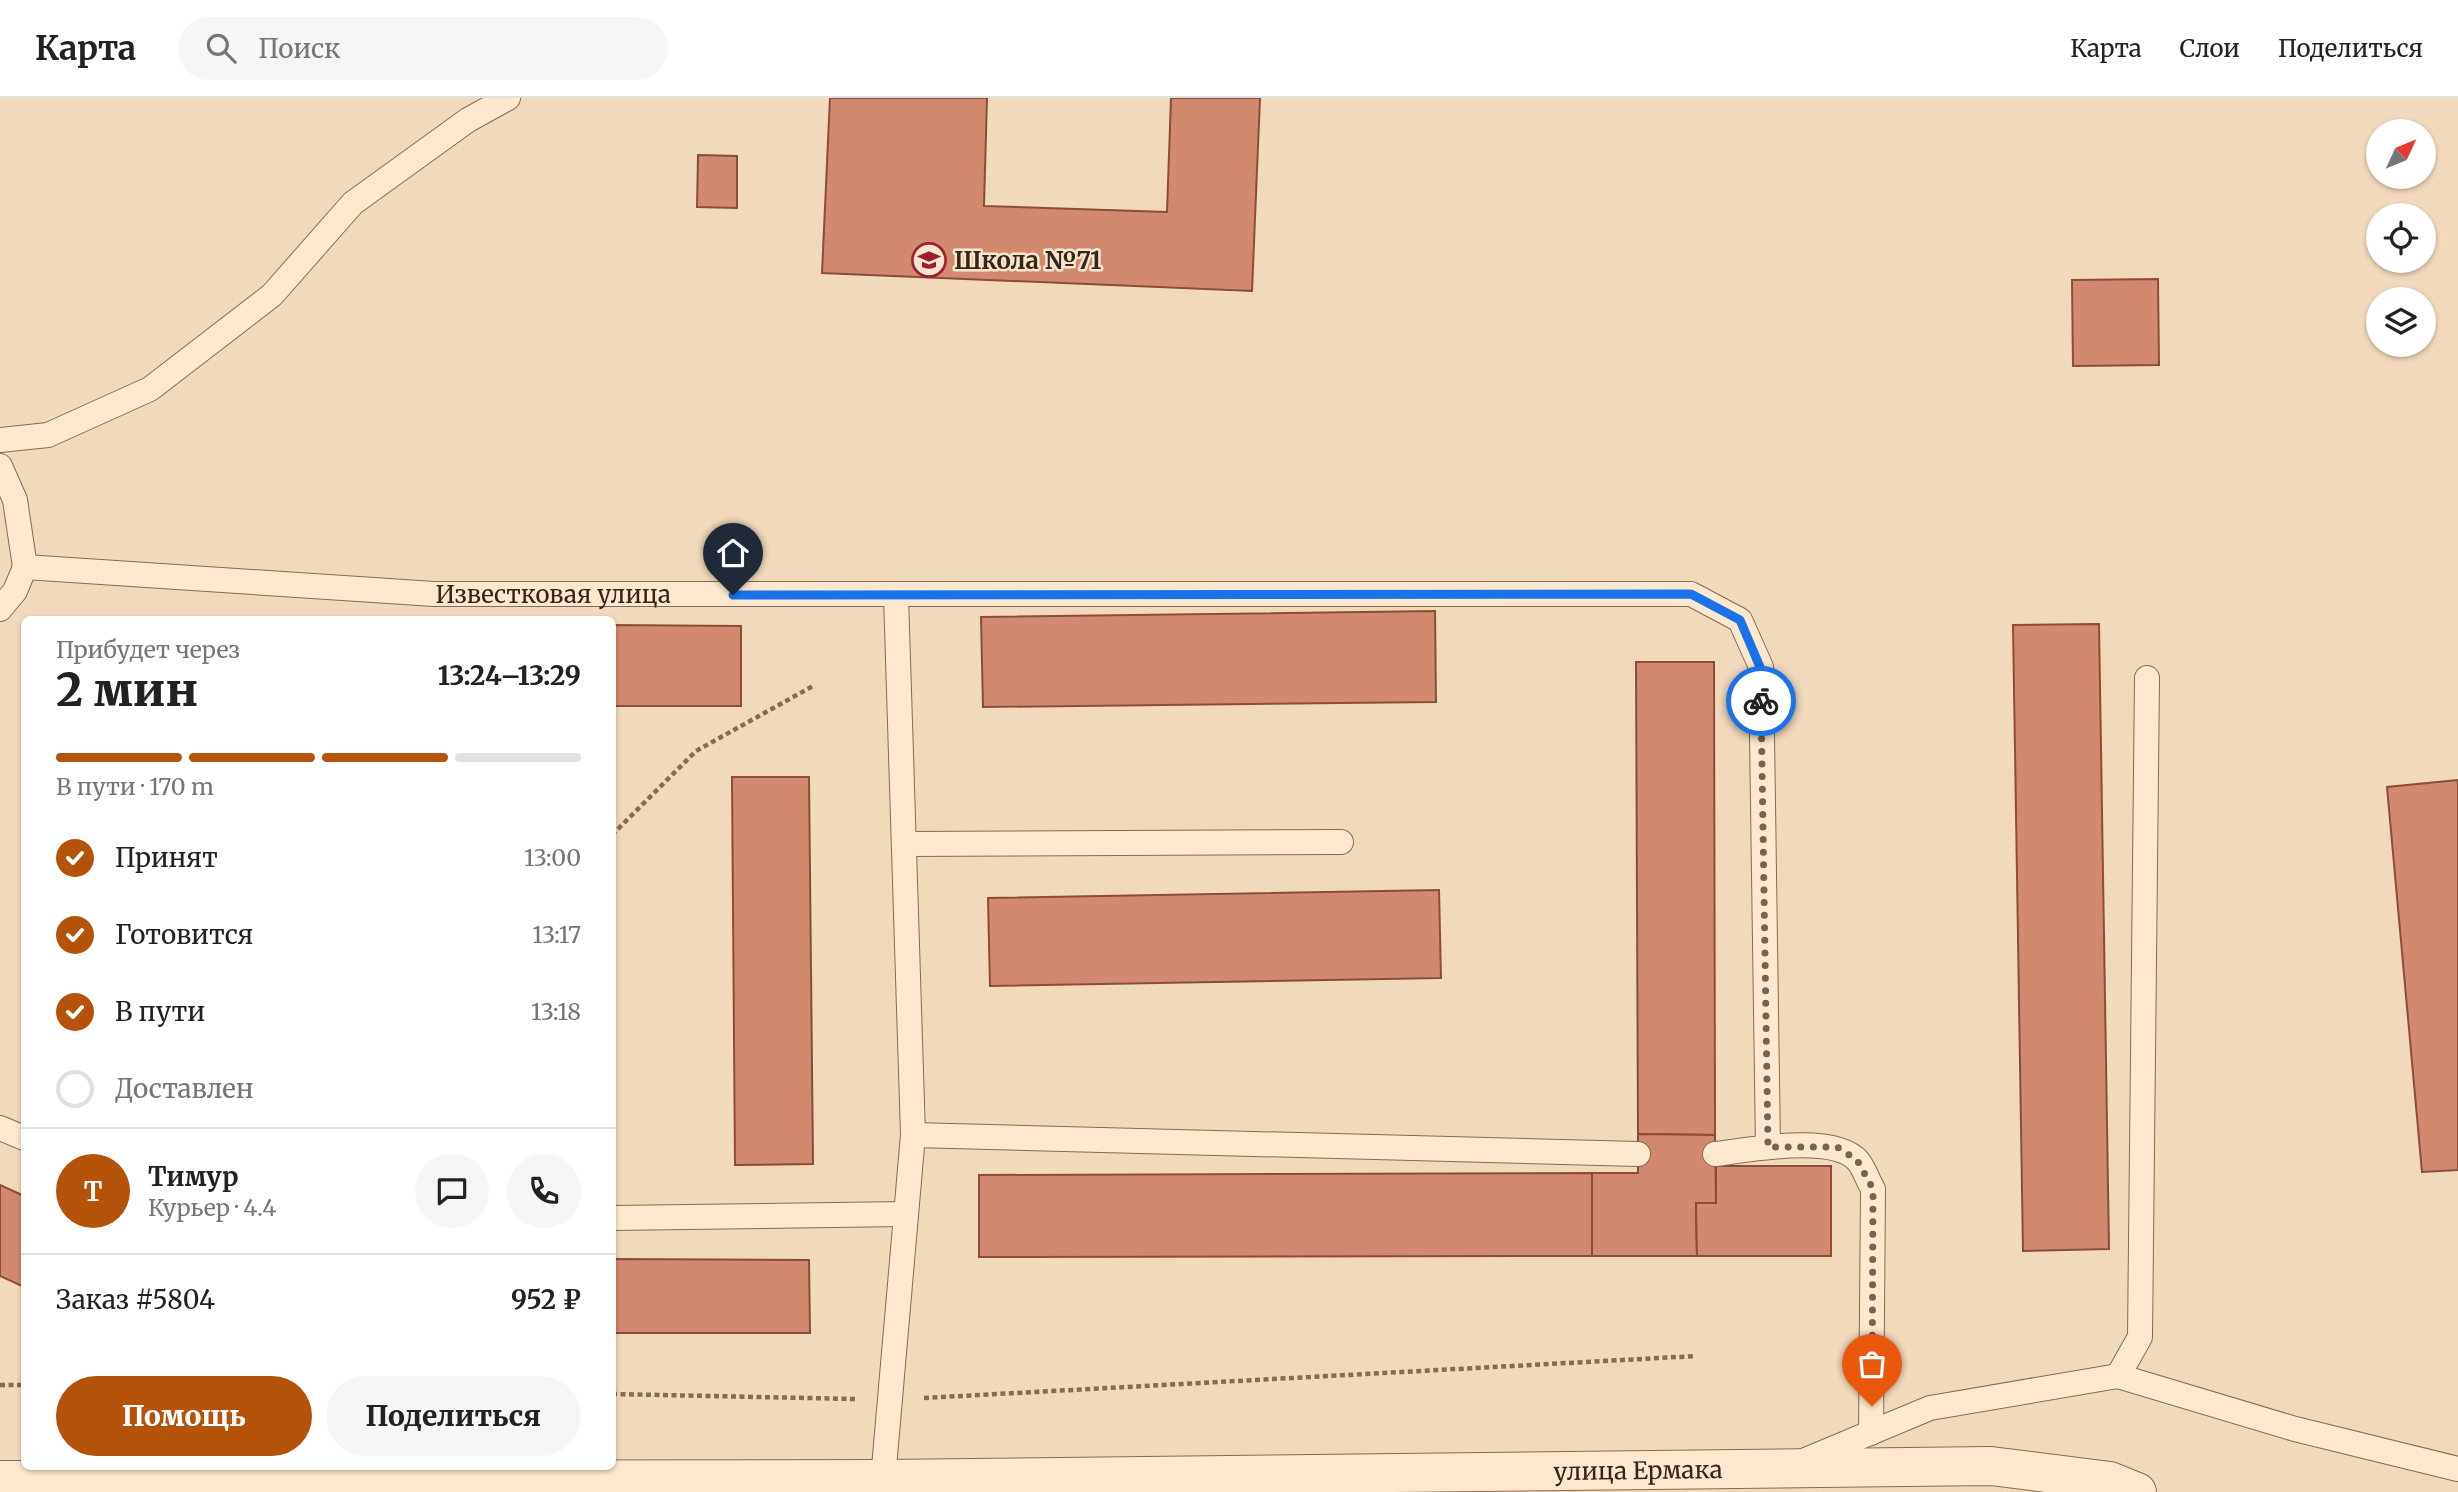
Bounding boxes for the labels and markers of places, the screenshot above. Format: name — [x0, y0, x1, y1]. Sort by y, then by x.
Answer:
school or university icon: Школа №71 — [910, 241, 948, 279]
place label: Школа №71 — [954, 245, 1101, 276]
pin — [703, 523, 763, 595]
pin — [1842, 1334, 1902, 1406]

